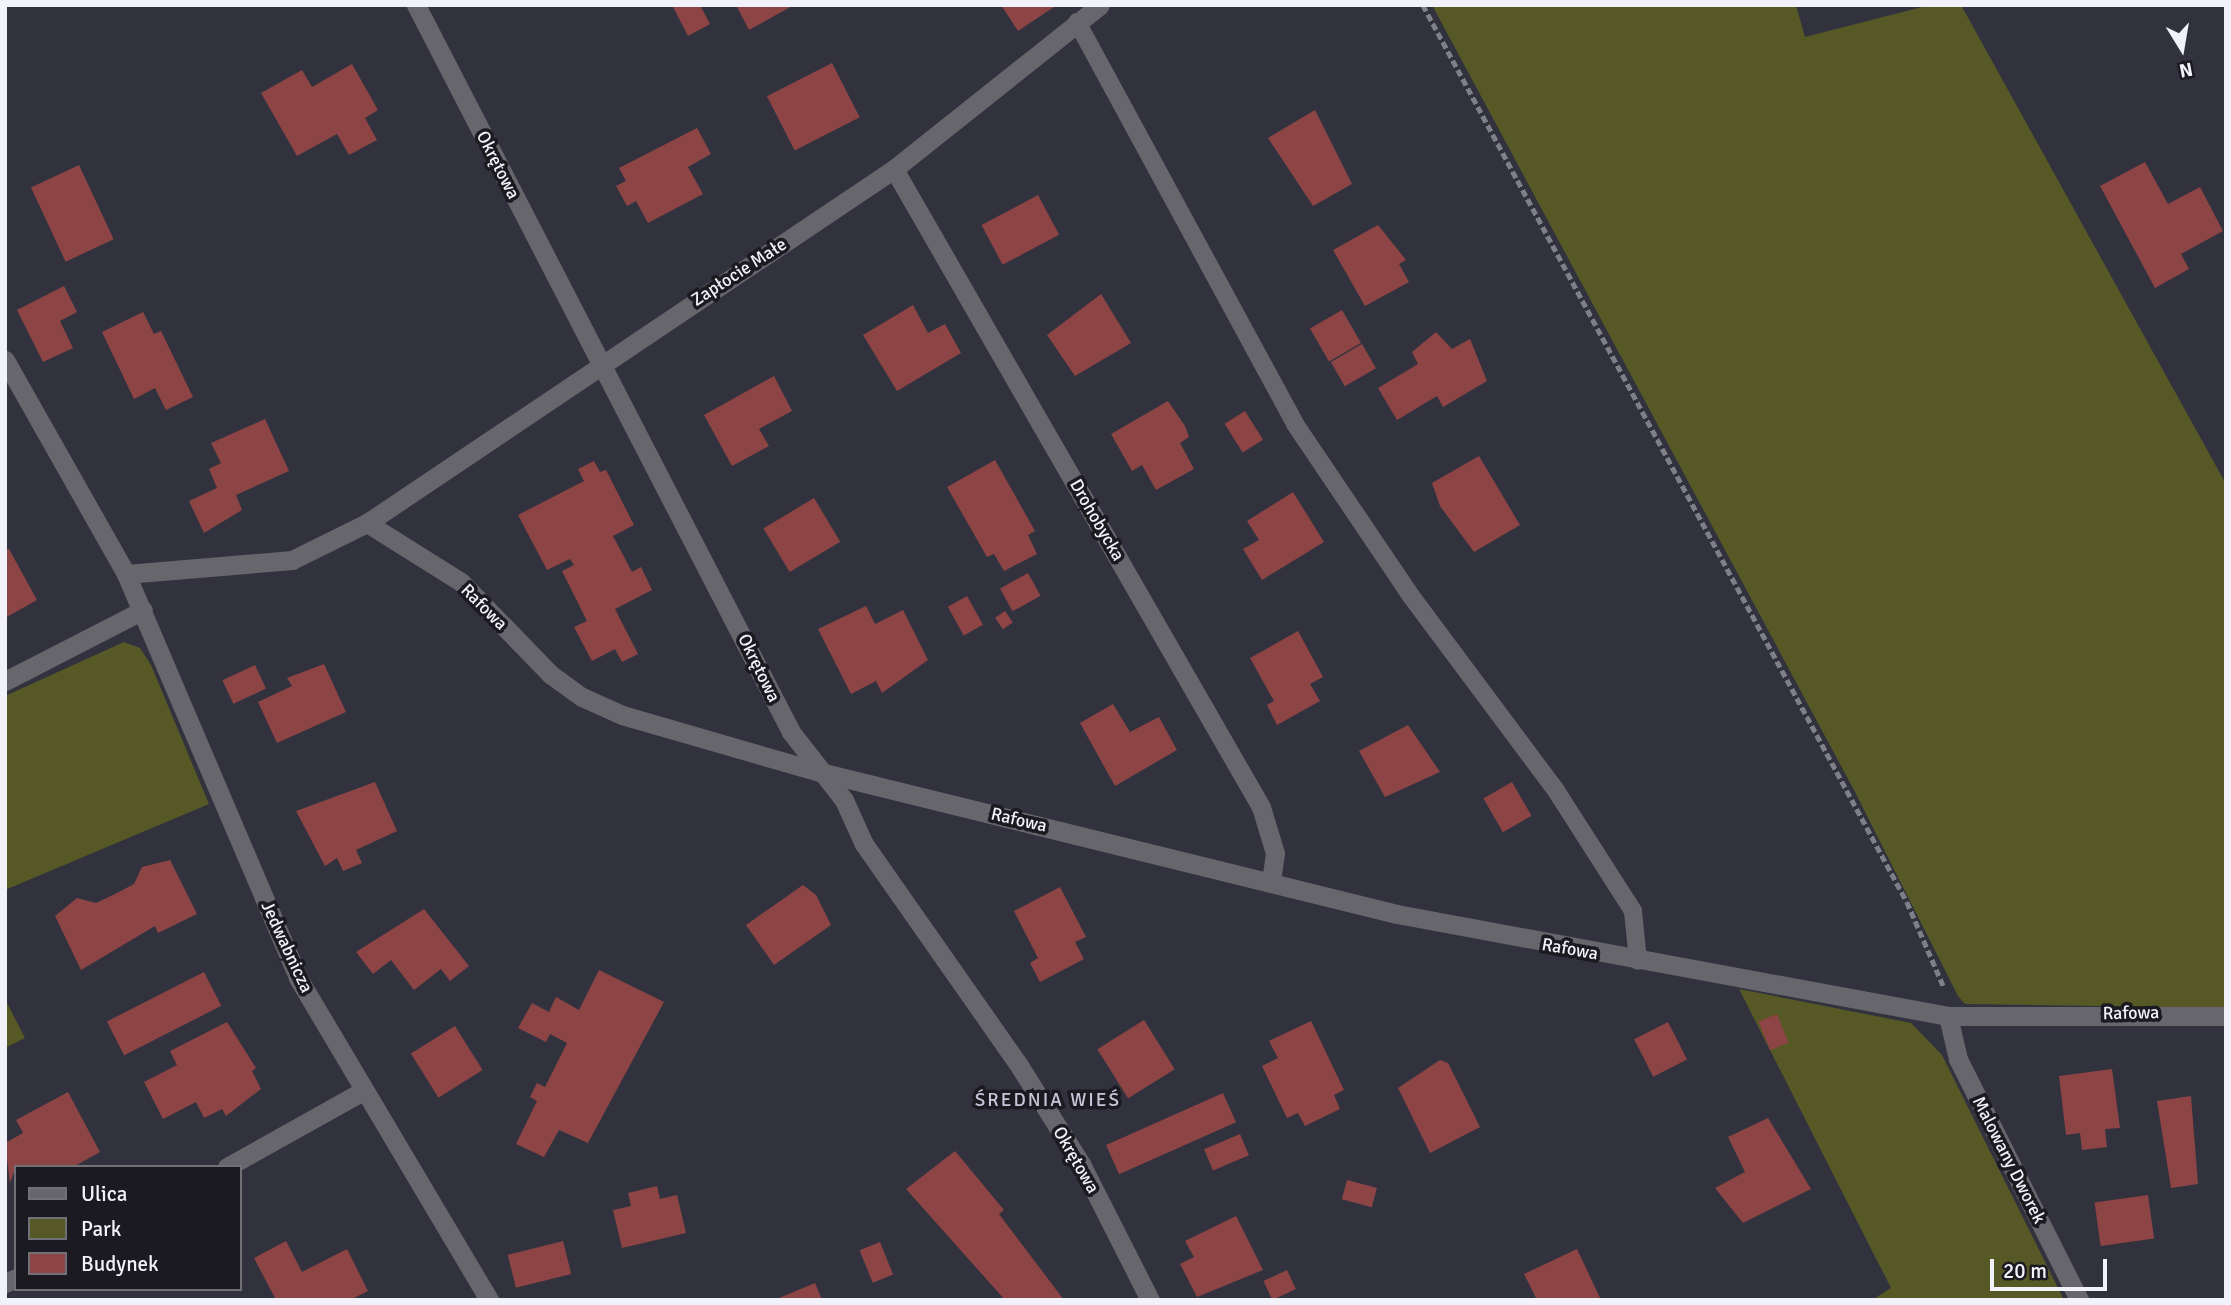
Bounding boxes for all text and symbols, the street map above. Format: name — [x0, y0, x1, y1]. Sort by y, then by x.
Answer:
north arrow — [2147, 14, 2217, 84]
text: N — [2177, 57, 2195, 83]
street label: Okrętowa — [472, 127, 524, 203]
street label: Zapłocie Małe — [687, 233, 791, 311]
street label: Drohobycka — [1065, 475, 1129, 565]
street label: Rafowa — [456, 579, 512, 635]
street label: Okrętowa — [733, 630, 785, 706]
street label: Rafowa — [989, 803, 1049, 837]
street label: Jedwabnicza — [256, 898, 318, 996]
street label: Rafowa — [1540, 933, 1600, 965]
street label: Rafowa — [2102, 1002, 2160, 1024]
district label: ŚREDNIA WIEŚ — [976, 1090, 1120, 1112]
street label: Malowany Dworek — [1968, 1093, 2050, 1227]
street label: Okrętowa — [1048, 1123, 1104, 1197]
legend — [14, 1165, 242, 1291]
text: Ulica — [81, 1181, 127, 1207]
text: Park — [81, 1216, 121, 1242]
scale bar — [1993, 1246, 2110, 1290]
text: Budynek — [81, 1251, 159, 1277]
text: 20 m — [2003, 1258, 2047, 1284]

